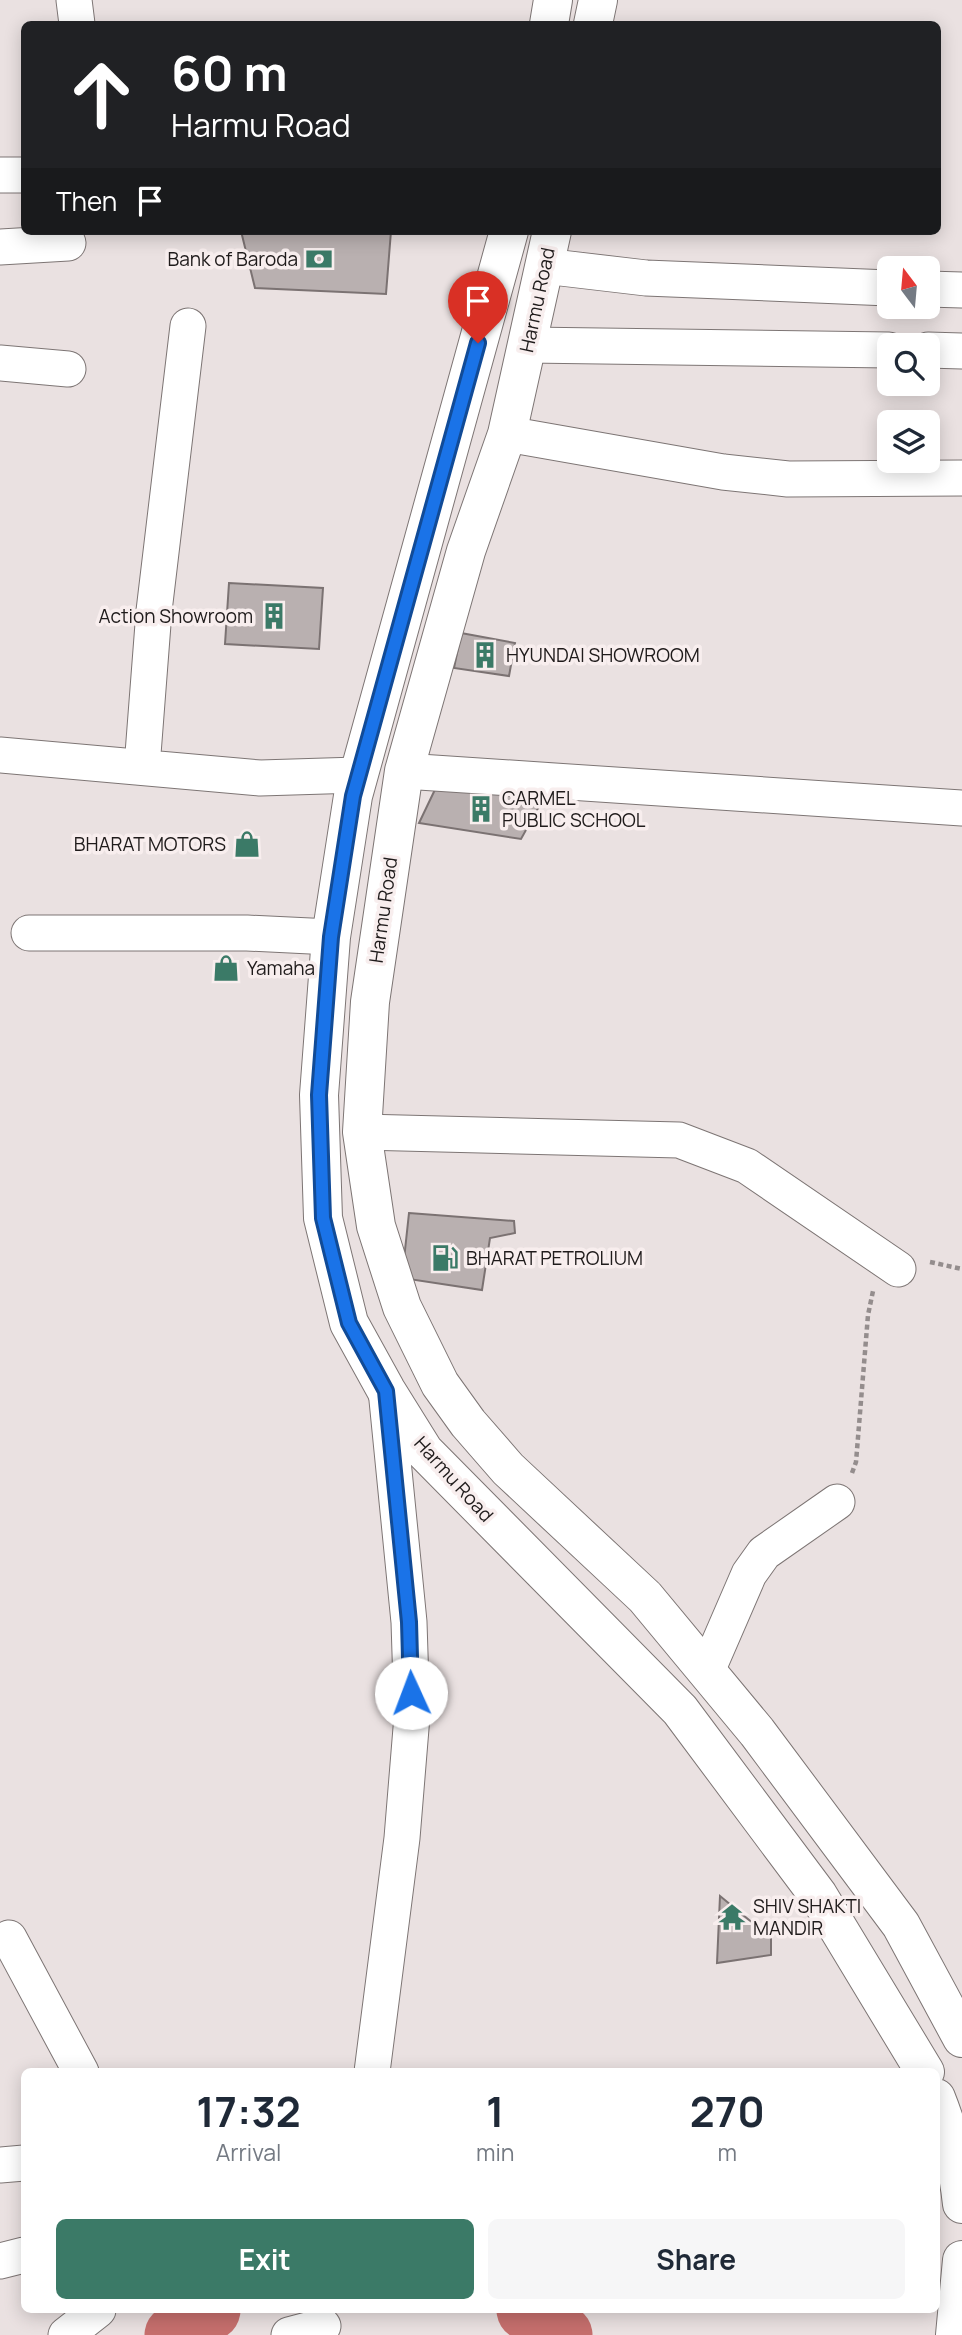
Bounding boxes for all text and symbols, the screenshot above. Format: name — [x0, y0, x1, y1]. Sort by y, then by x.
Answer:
text: 60 m — [171, 39, 288, 106]
icon: ahead — [56, 49, 147, 140]
text: Harmu Road — [171, 103, 351, 147]
icon: arrive — [131, 182, 169, 220]
text: Then — [56, 183, 117, 219]
bank icon: Bank of Baroda — [304, 244, 334, 274]
street label: Harmu Road — [513, 245, 561, 355]
place label: Bank of Baroda — [168, 246, 298, 272]
north arrow — [877, 256, 940, 318]
map controls — [877, 256, 940, 473]
pin — [448, 271, 508, 343]
icon: arrive — [459, 282, 497, 320]
button: search — [877, 333, 940, 396]
button: layers — [877, 410, 940, 473]
building icon: Action Showroom — [259, 601, 289, 631]
place label: Action Showroom — [98, 603, 253, 629]
building icon: HYUNDAI SHOWROOM — [470, 640, 500, 670]
place label: HYUNDAI SHOWROOM — [506, 642, 700, 668]
place label: CARMEL PUBLIC SCHOOL — [502, 785, 646, 833]
building icon: CARMEL PUBLIC SCHOOL — [466, 794, 496, 824]
shop icon: BHARAT MOTORS — [232, 829, 262, 859]
place label: BHARAT MOTORS — [74, 831, 226, 857]
street label: Harmu Road — [363, 855, 403, 965]
shop icon: Yamaha — [211, 953, 241, 983]
place label: Yamaha — [247, 955, 315, 981]
fuel station icon: BHARAT PETROLIUM — [430, 1243, 460, 1273]
place label: BHARAT PETROLIUM — [466, 1245, 643, 1271]
street label: Harmu Road — [409, 1431, 499, 1527]
position arrow — [374, 1656, 448, 1730]
place label: SHIV SHAKTI MANDIR — [753, 1893, 861, 1941]
temple icon: SHIV SHAKTI MANDIR — [717, 1902, 747, 1932]
text: 17:32 — [196, 2082, 301, 2140]
text: 1 — [486, 2082, 504, 2140]
text: 270 — [690, 2082, 765, 2140]
text: Arrival — [216, 2136, 281, 2168]
text: min — [476, 2136, 515, 2168]
text: m — [718, 2136, 737, 2168]
button: Exit — [56, 2219, 474, 2299]
button: Share — [488, 2219, 905, 2299]

